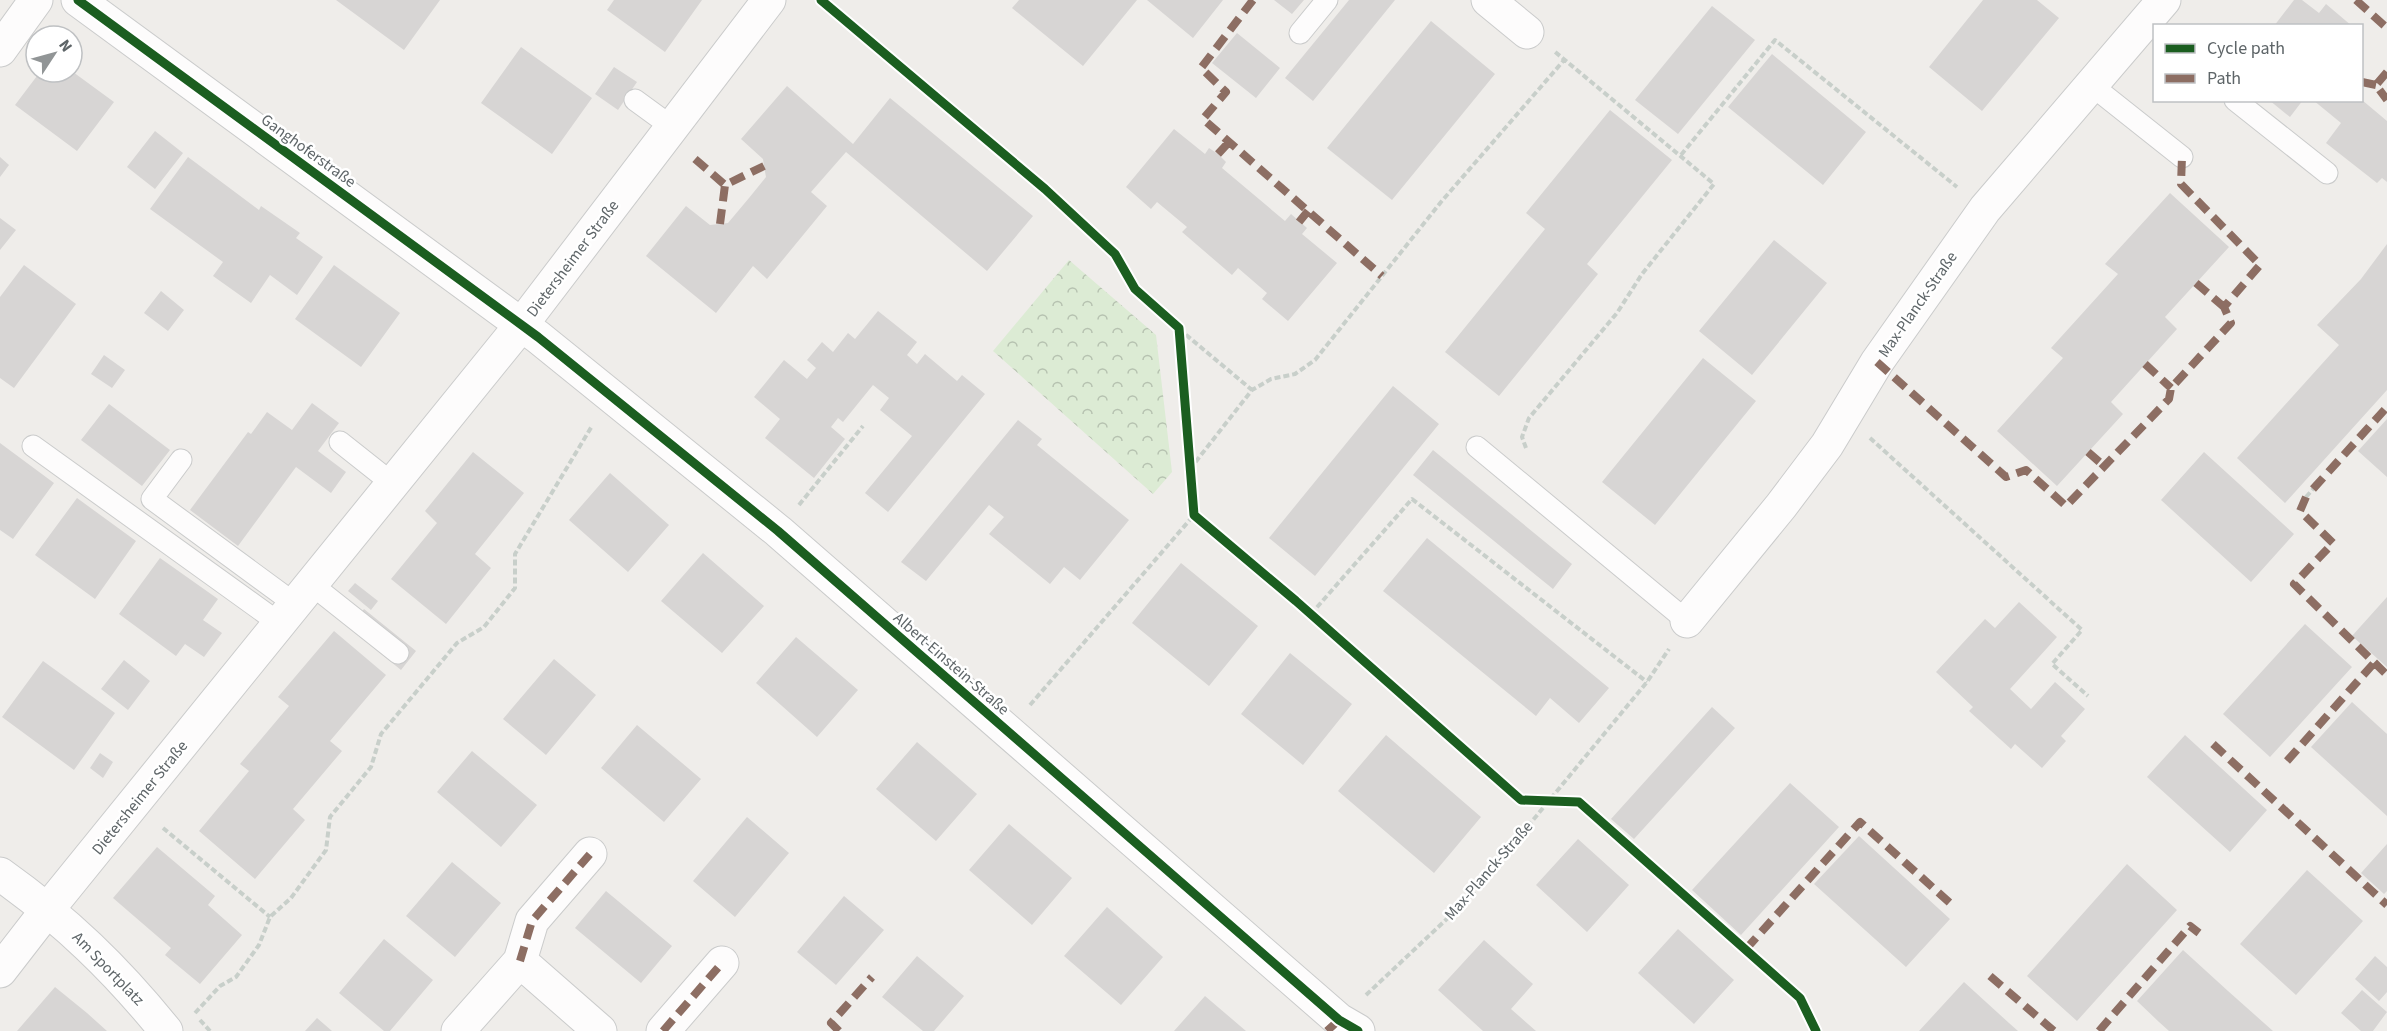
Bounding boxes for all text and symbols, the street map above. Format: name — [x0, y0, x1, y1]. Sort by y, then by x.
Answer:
north arrow — [24, 24, 84, 84]
legend — [2153, 24, 2363, 102]
text: N — [53, 35, 77, 57]
text: Cycle path — [2207, 36, 2285, 61]
text: Path — [2207, 66, 2241, 91]
street label: Ganghoferstraße — [257, 109, 360, 193]
street label: Dietersheimer Straße — [521, 195, 624, 322]
street label: Max-Planck-Straße — [1873, 247, 1963, 362]
street label: Albert-Einstein-Straße — [889, 607, 1014, 720]
street label: Dietersheimer Straße — [87, 736, 193, 859]
street label: Max-Planck-Straße — [1440, 816, 1538, 925]
street label: Am Sportplatz — [67, 927, 149, 1011]

